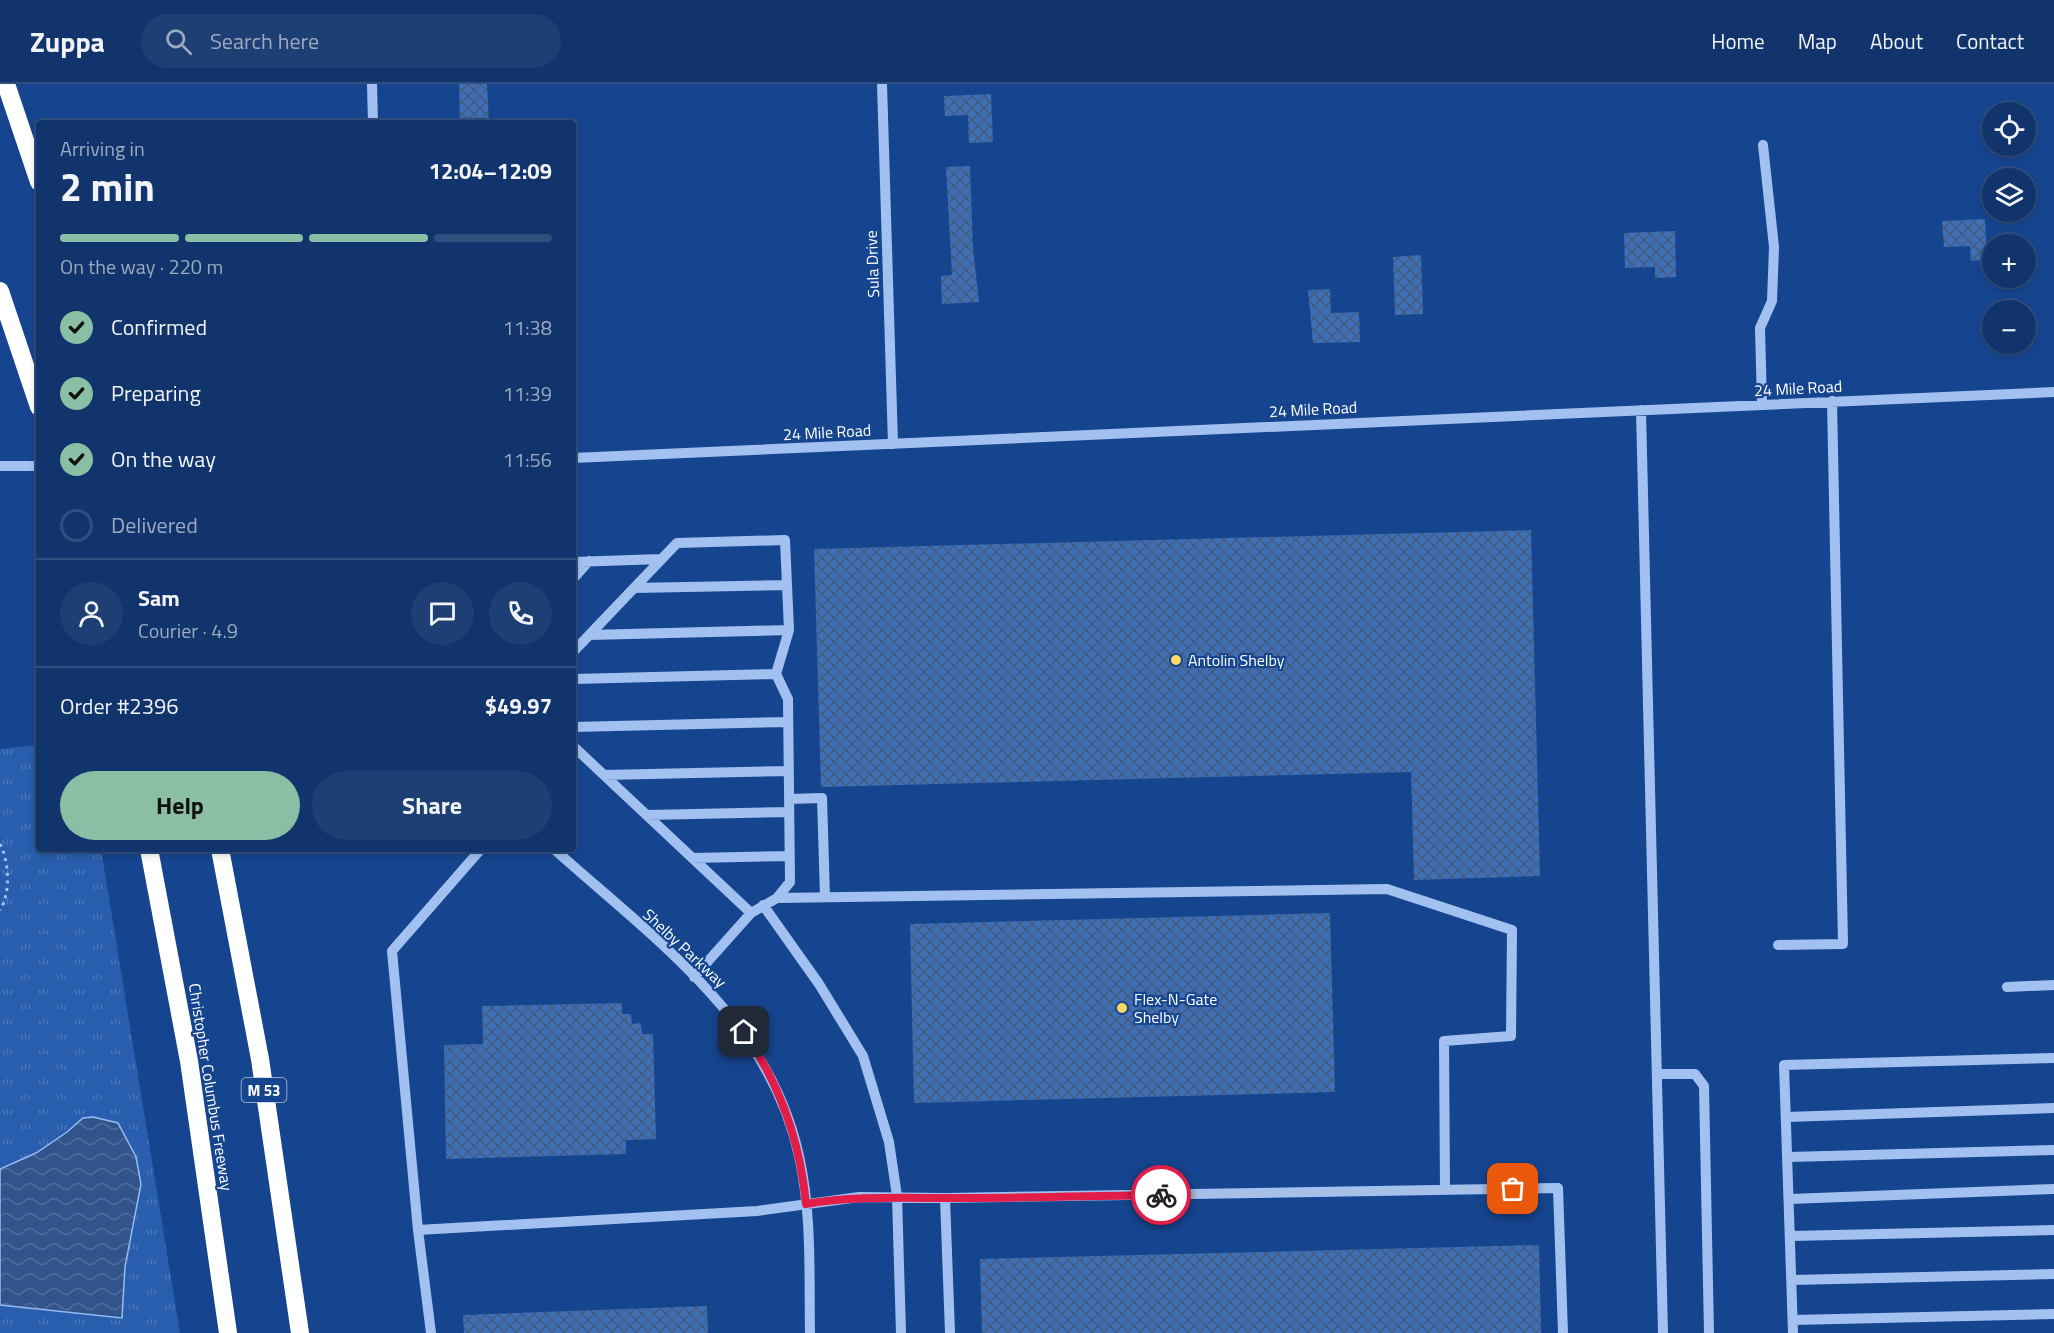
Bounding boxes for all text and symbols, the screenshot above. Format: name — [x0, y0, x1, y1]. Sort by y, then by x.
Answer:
search box — [141, 14, 561, 68]
text: Zuppa — [30, 20, 105, 63]
text: Search here — [210, 24, 319, 58]
icon: search — [162, 25, 195, 58]
text: Home — [1711, 25, 1765, 57]
text: Map — [1798, 25, 1837, 57]
text: About — [1870, 25, 1923, 57]
text: Contact — [1956, 25, 2024, 57]
map controls — [1982, 102, 2036, 354]
button: locate — [1982, 102, 2036, 156]
text: Arriving in — [60, 133, 145, 164]
text: 12:04–12:09 — [429, 154, 552, 188]
text: 2 min — [60, 157, 155, 216]
button: layers — [1982, 168, 2036, 222]
street label: Sula Drive — [859, 230, 885, 298]
button: + — [1982, 234, 2036, 288]
text: On the way · 220 m — [60, 251, 223, 282]
button: − — [1982, 300, 2036, 354]
text: Confirmed — [111, 310, 207, 344]
icon: check — [60, 311, 93, 344]
text: 11:38 — [503, 312, 552, 343]
street label: 24 Mile Road — [1753, 374, 1843, 402]
text: Preparing — [111, 376, 201, 410]
icon: check — [60, 377, 93, 410]
text: 11:39 — [503, 378, 552, 409]
street label: 24 Mile Road — [1268, 395, 1358, 423]
street label: 24 Mile Road — [782, 418, 872, 446]
text: On the way — [111, 442, 216, 476]
icon: check — [60, 443, 93, 476]
text: 11:56 — [503, 444, 552, 475]
text: Delivered — [111, 508, 198, 542]
text: Sam — [138, 581, 180, 615]
button: person — [60, 582, 123, 645]
button: chat — [411, 582, 474, 645]
button: phone — [489, 582, 552, 645]
text: Courier · 4.9 — [138, 615, 238, 646]
place label: Antolin Shelby — [1188, 648, 1285, 672]
marker: Antolin Shelby — [1169, 653, 1183, 667]
text: Order #2396 — [60, 689, 179, 723]
text: $49.97 — [485, 689, 552, 723]
button: Help — [60, 771, 300, 840]
button: Share — [312, 771, 552, 840]
street label: Shelby Parkway — [638, 903, 732, 993]
street label: Christopher Columbus Freeway — [183, 982, 239, 1193]
place label: Flex-N-Gate Shelby — [1134, 987, 1217, 1029]
marker: Flex-N-Gate Shelby — [1115, 1001, 1129, 1015]
pin — [718, 1006, 769, 1057]
icon: home — [727, 1015, 760, 1048]
road number: M 53 — [242, 1078, 286, 1102]
pin — [1487, 1163, 1538, 1214]
courier — [1131, 1165, 1191, 1225]
icon: bag — [1496, 1172, 1529, 1205]
icon: bike — [1145, 1179, 1178, 1212]

